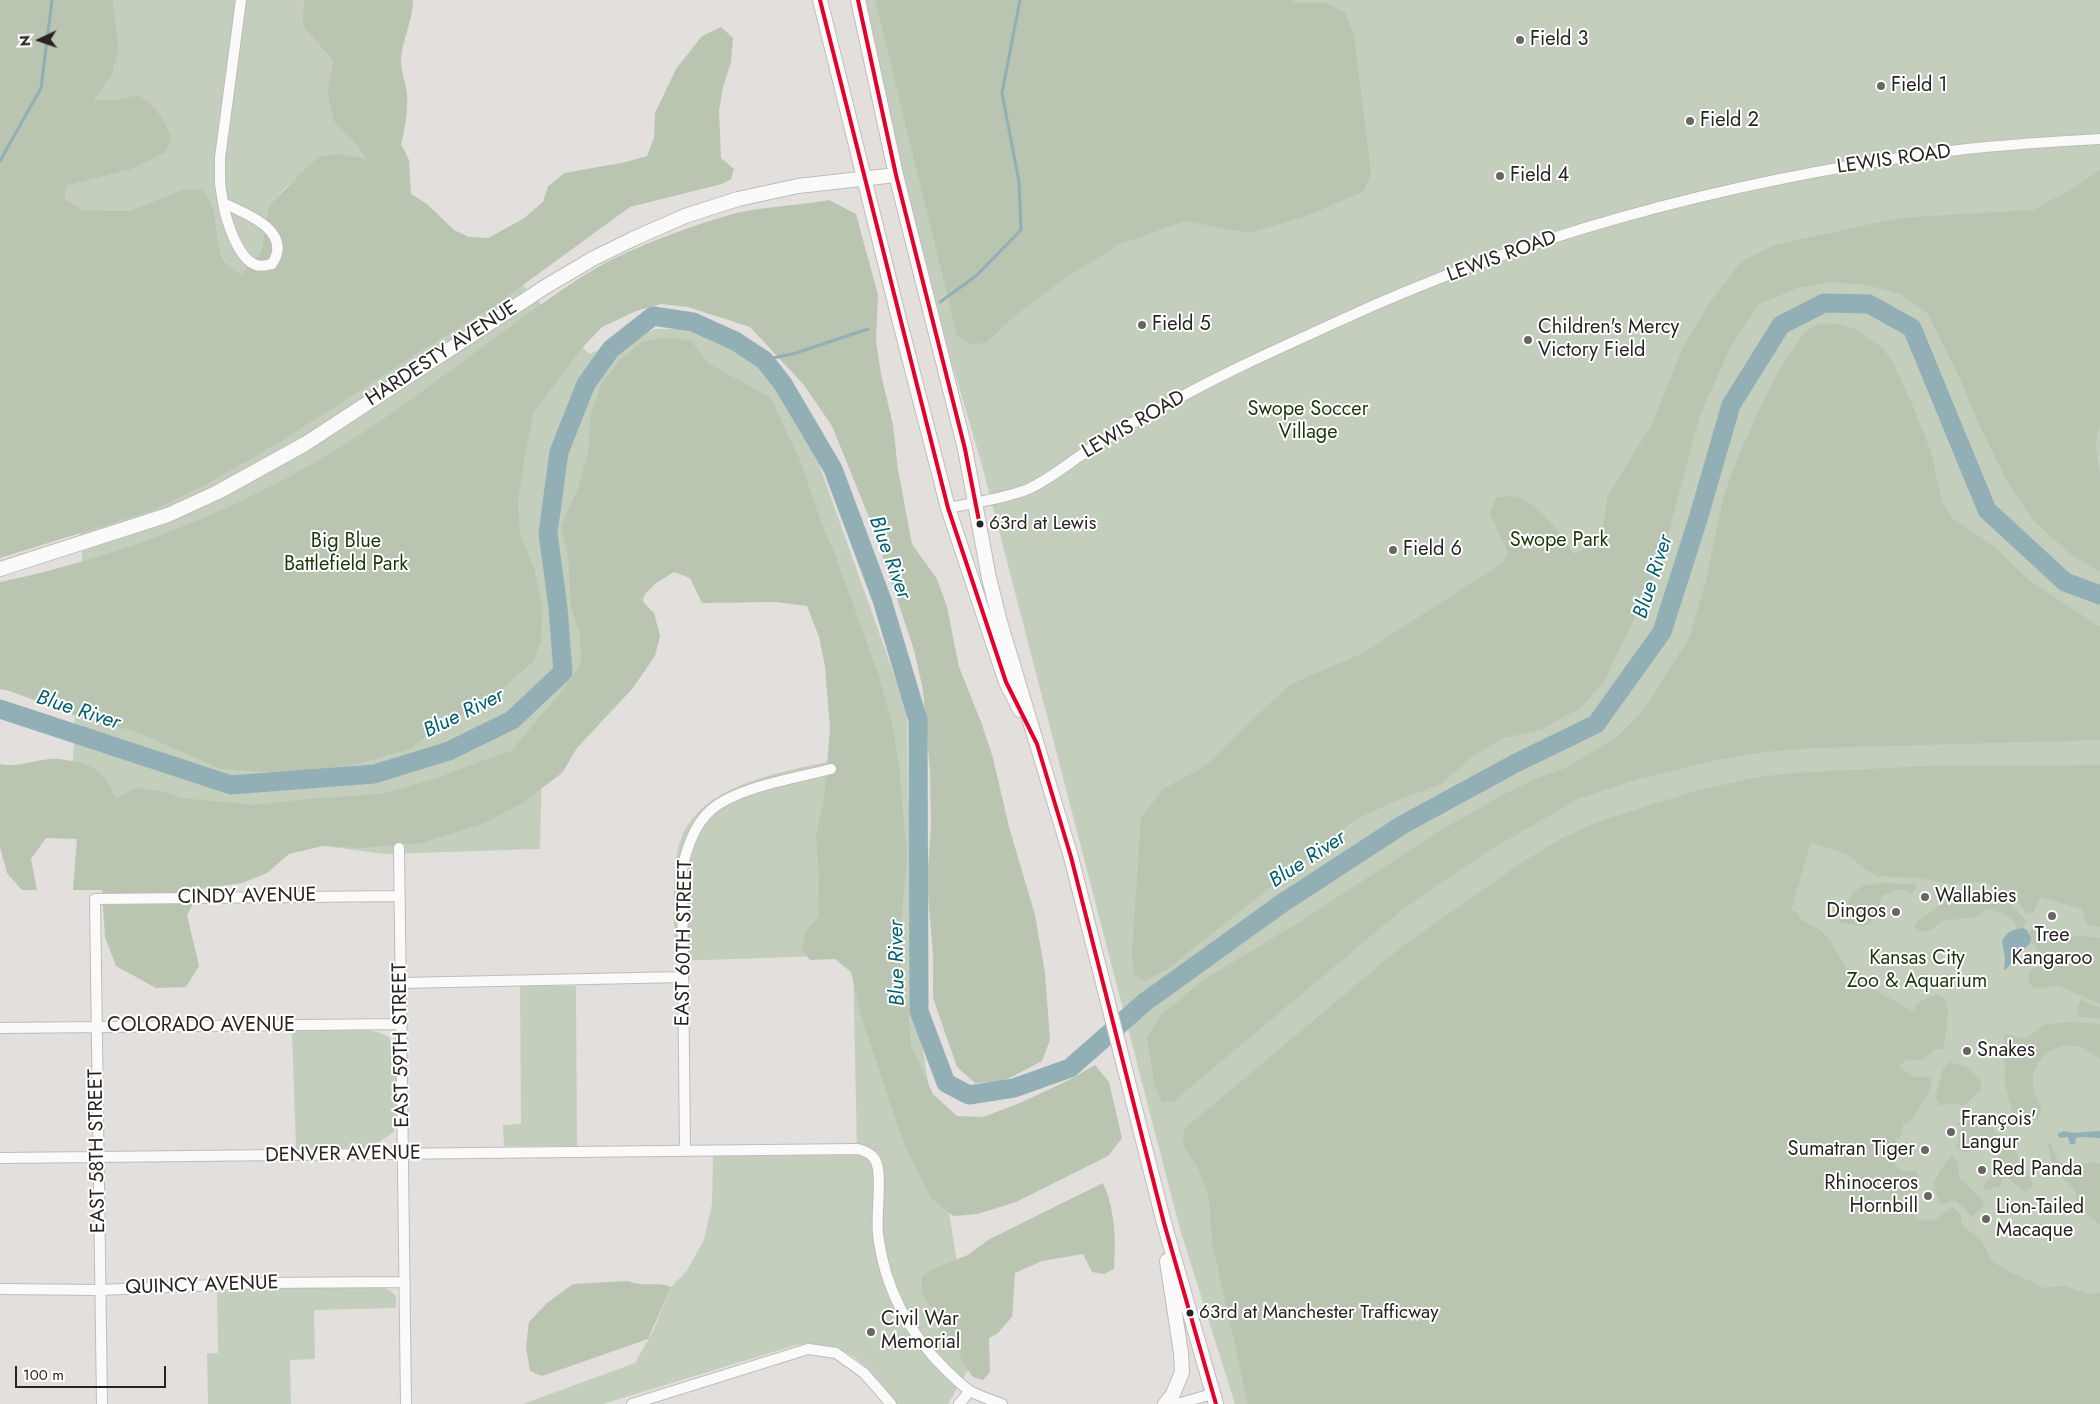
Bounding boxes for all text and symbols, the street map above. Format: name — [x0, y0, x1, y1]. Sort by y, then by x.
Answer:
north arrow — [15, 15, 65, 65]
place label: Field 3 — [1530, 28, 1588, 52]
marker: Field 3 — [1514, 34, 1526, 46]
text: N — [15, 35, 35, 47]
place label: Field 1 — [1891, 74, 1947, 98]
marker: Field 1 — [1875, 80, 1887, 92]
place label: Field 2 — [1700, 109, 1759, 133]
marker: Field 2 — [1684, 115, 1696, 127]
street label: LEWIS ROAD — [1835, 140, 1953, 180]
place label: Field 4 — [1510, 164, 1569, 188]
marker: Field 4 — [1494, 170, 1506, 182]
street label: LEWIS ROAD — [1444, 226, 1560, 288]
street label: HARDESTY AVENUE — [362, 296, 522, 412]
place label: Field 5 — [1152, 313, 1211, 337]
place label: Children's Mercy Victory Field — [1538, 316, 1679, 363]
marker: Field 5 — [1136, 319, 1148, 331]
marker: Children's Mercy Victory Field — [1522, 334, 1534, 346]
street label: LEWIS ROAD — [1078, 386, 1190, 464]
park label: Swope Soccer Village — [1247, 398, 1369, 445]
water label: Blue River — [862, 513, 916, 603]
place label: 63rd at Lewis — [989, 513, 1096, 535]
marker: 63rd at Lewis — [975, 519, 985, 529]
park label: Swope Park — [1510, 529, 1608, 553]
park label: Big Blue Battlefield Park — [284, 530, 408, 577]
water label: Blue River — [1629, 532, 1679, 622]
place label: Field 6 — [1403, 538, 1462, 562]
marker: Field 6 — [1387, 544, 1399, 556]
water label: Blue River — [420, 684, 508, 744]
water label: Blue River — [33, 686, 123, 736]
water label: Blue River — [1265, 826, 1351, 894]
street label: EAST 60TH STREET — [672, 860, 698, 1026]
street label: CINDY AVENUE — [177, 884, 317, 910]
place label: Wallabies — [1935, 885, 2016, 909]
marker: Wallabies — [1919, 891, 1931, 903]
place label: Dingos — [1826, 900, 1886, 924]
marker: Dingos — [1890, 906, 1902, 918]
marker: Tree Kangaroo — [2046, 910, 2058, 922]
water label: Blue River — [885, 920, 911, 1006]
place label: Tree Kangaroo — [2012, 924, 2092, 971]
park label: Kansas City Zoo & Aquarium — [1847, 947, 1987, 994]
street label: EAST 59TH STREET — [389, 962, 415, 1128]
street label: COLORADO AVENUE — [107, 1014, 295, 1038]
place label: Snakes — [1977, 1039, 2035, 1063]
marker: Snakes — [1961, 1045, 1973, 1057]
street label: EAST 58TH STREET — [85, 1069, 111, 1233]
place label: François' Langur — [1961, 1108, 2036, 1155]
marker: François' Langur — [1945, 1126, 1957, 1138]
place label: Sumatran Tiger — [1787, 1138, 1915, 1162]
street label: DENVER AVENUE — [265, 1142, 421, 1168]
marker: Sumatran Tiger — [1919, 1144, 1931, 1156]
place label: Red Panda — [1992, 1158, 2082, 1182]
marker: Red Panda — [1976, 1164, 1988, 1176]
place label: Rhinoceros Hornbill — [1824, 1172, 1918, 1219]
marker: Rhinoceros Hornbill — [1922, 1190, 1934, 1202]
place label: Lion-Tailed Macaque — [1996, 1196, 2084, 1243]
marker: Lion-Tailed Macaque — [1980, 1213, 1992, 1225]
street label: QUINCY AVENUE — [125, 1271, 279, 1301]
place label: 63rd at Manchester Trafficway — [1199, 1302, 1439, 1324]
place label: Civil War Memorial — [881, 1308, 960, 1355]
marker: 63rd at Manchester Trafficway — [1185, 1308, 1195, 1318]
marker: Civil War Memorial — [865, 1326, 877, 1338]
scale bar — [18, 1356, 169, 1388]
text: 100 m — [23, 1364, 64, 1386]

